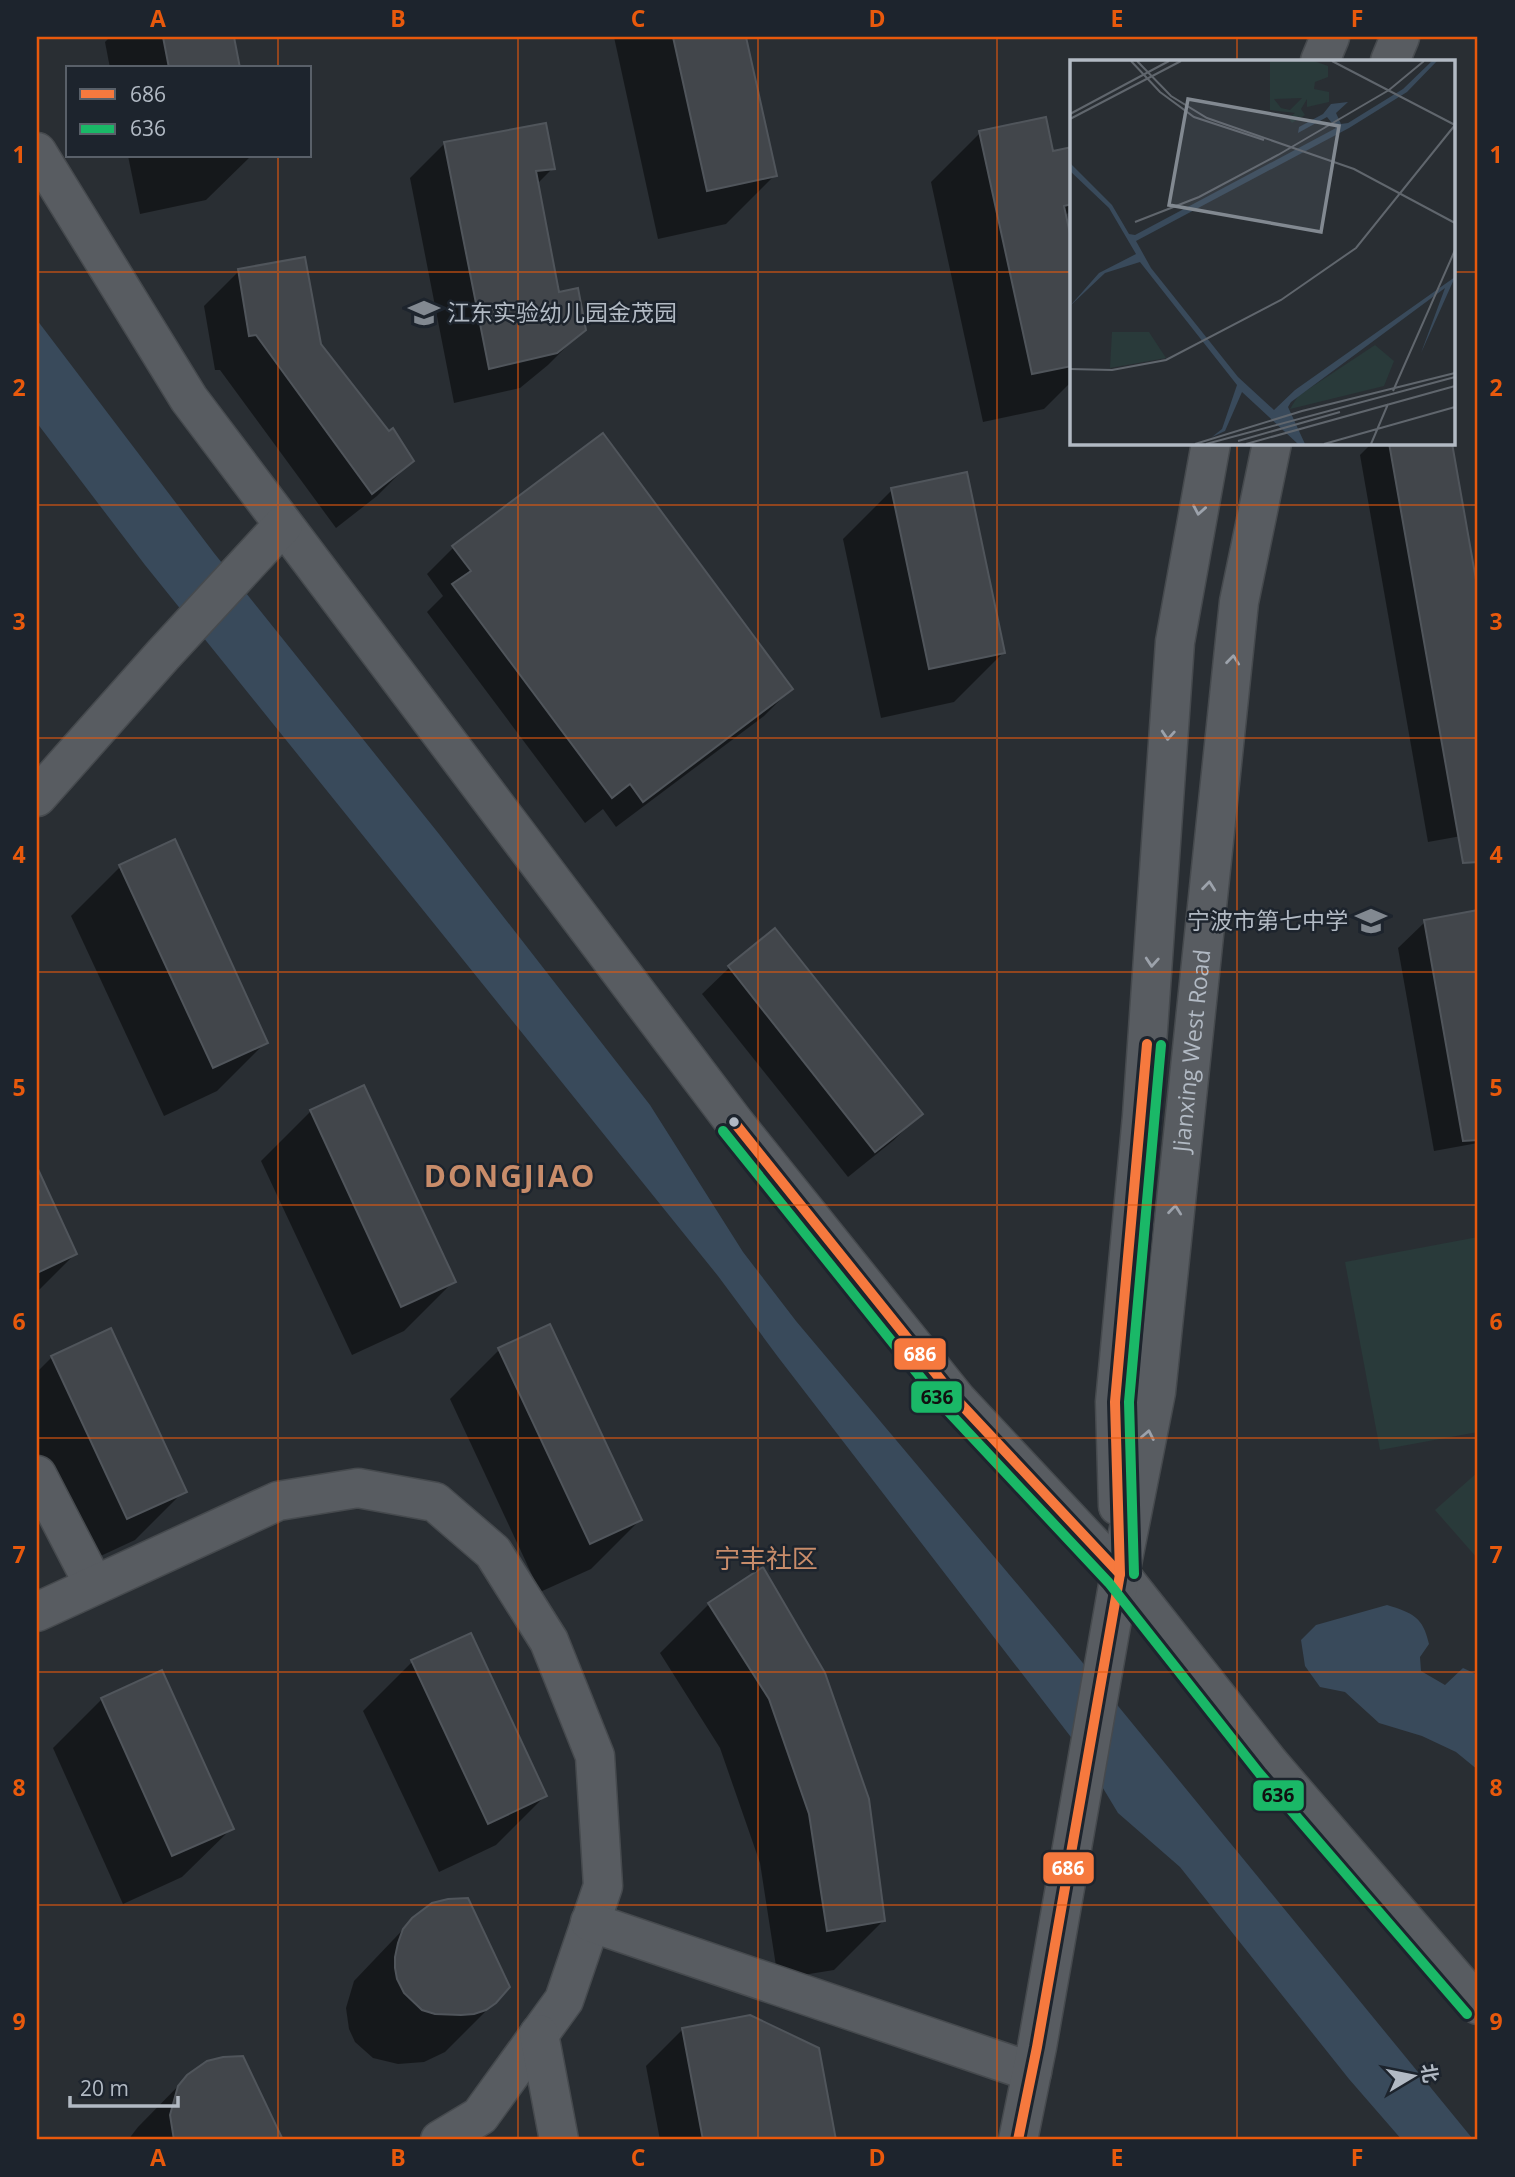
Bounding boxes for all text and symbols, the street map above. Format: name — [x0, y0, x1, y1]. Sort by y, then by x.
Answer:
text: A — [150, 2, 166, 34]
text: B — [390, 2, 406, 34]
text: C — [631, 2, 645, 34]
text: D — [868, 2, 886, 34]
text: E — [1111, 2, 1123, 34]
text: F — [1351, 2, 1363, 34]
inset map — [1070, 60, 1456, 444]
legend — [66, 66, 312, 158]
text: 686 — [130, 80, 166, 108]
text: 636 — [130, 114, 166, 142]
text: 1 — [12, 138, 26, 170]
text: 1 — [1489, 138, 1503, 170]
school or university icon: 江东实验幼儿园金茂园 — [407, 296, 441, 330]
place label: 江东实验幼儿园金茂园 — [447, 296, 677, 328]
text: 2 — [12, 371, 26, 403]
text: 2 — [1489, 371, 1503, 403]
one-way arrow — [1192, 504, 1207, 516]
text: 3 — [12, 605, 26, 637]
text: 3 — [1489, 605, 1503, 637]
one-way arrow — [1225, 654, 1240, 665]
one-way arrow — [1161, 730, 1176, 741]
text: 4 — [12, 838, 26, 870]
text: 4 — [1489, 838, 1503, 870]
one-way arrow — [1201, 880, 1216, 891]
place label: 宁波市第七中学 — [1187, 904, 1348, 936]
school or university icon: 宁波市第七中学 — [1354, 904, 1388, 938]
street label: Jianxing West Road — [1164, 948, 1217, 1155]
one-way arrow — [1145, 957, 1160, 968]
text: 5 — [12, 1071, 26, 1103]
text: 5 — [1489, 1071, 1503, 1103]
unlabelled marker — [727, 1115, 741, 1129]
district label: DONGJIAO — [424, 1155, 596, 1196]
one-way arrow — [1168, 1204, 1183, 1215]
text: 6 — [12, 1305, 26, 1337]
text: 6 — [1489, 1305, 1503, 1337]
line badge: 686 — [893, 1337, 947, 1371]
text: 686 — [904, 1341, 936, 1367]
line badge: 636 — [910, 1380, 963, 1414]
text: 636 — [921, 1384, 953, 1410]
one-way arrow — [1139, 1429, 1154, 1441]
text: 7 — [12, 1538, 26, 1570]
text: 7 — [1489, 1538, 1503, 1570]
district label: 宁丰社区 — [714, 1540, 818, 1576]
text: 8 — [12, 1771, 26, 1803]
text: 8 — [1489, 1771, 1503, 1803]
line badge: 636 — [1252, 1779, 1305, 1812]
text: 636 — [1262, 1782, 1294, 1808]
line badge: 686 — [1042, 1851, 1095, 1885]
text: 686 — [1052, 1855, 1084, 1881]
text: 9 — [12, 2005, 26, 2037]
text: 9 — [1489, 2005, 1503, 2037]
north arrow — [1378, 2040, 1448, 2110]
text: 北 — [1415, 2061, 1444, 2085]
scale bar — [70, 2065, 178, 2109]
text: 20 m — [80, 2074, 129, 2102]
text: A — [150, 2141, 166, 2173]
text: B — [390, 2141, 406, 2173]
text: C — [631, 2141, 645, 2173]
text: D — [868, 2141, 886, 2173]
text: E — [1111, 2141, 1123, 2173]
text: F — [1351, 2141, 1363, 2173]

